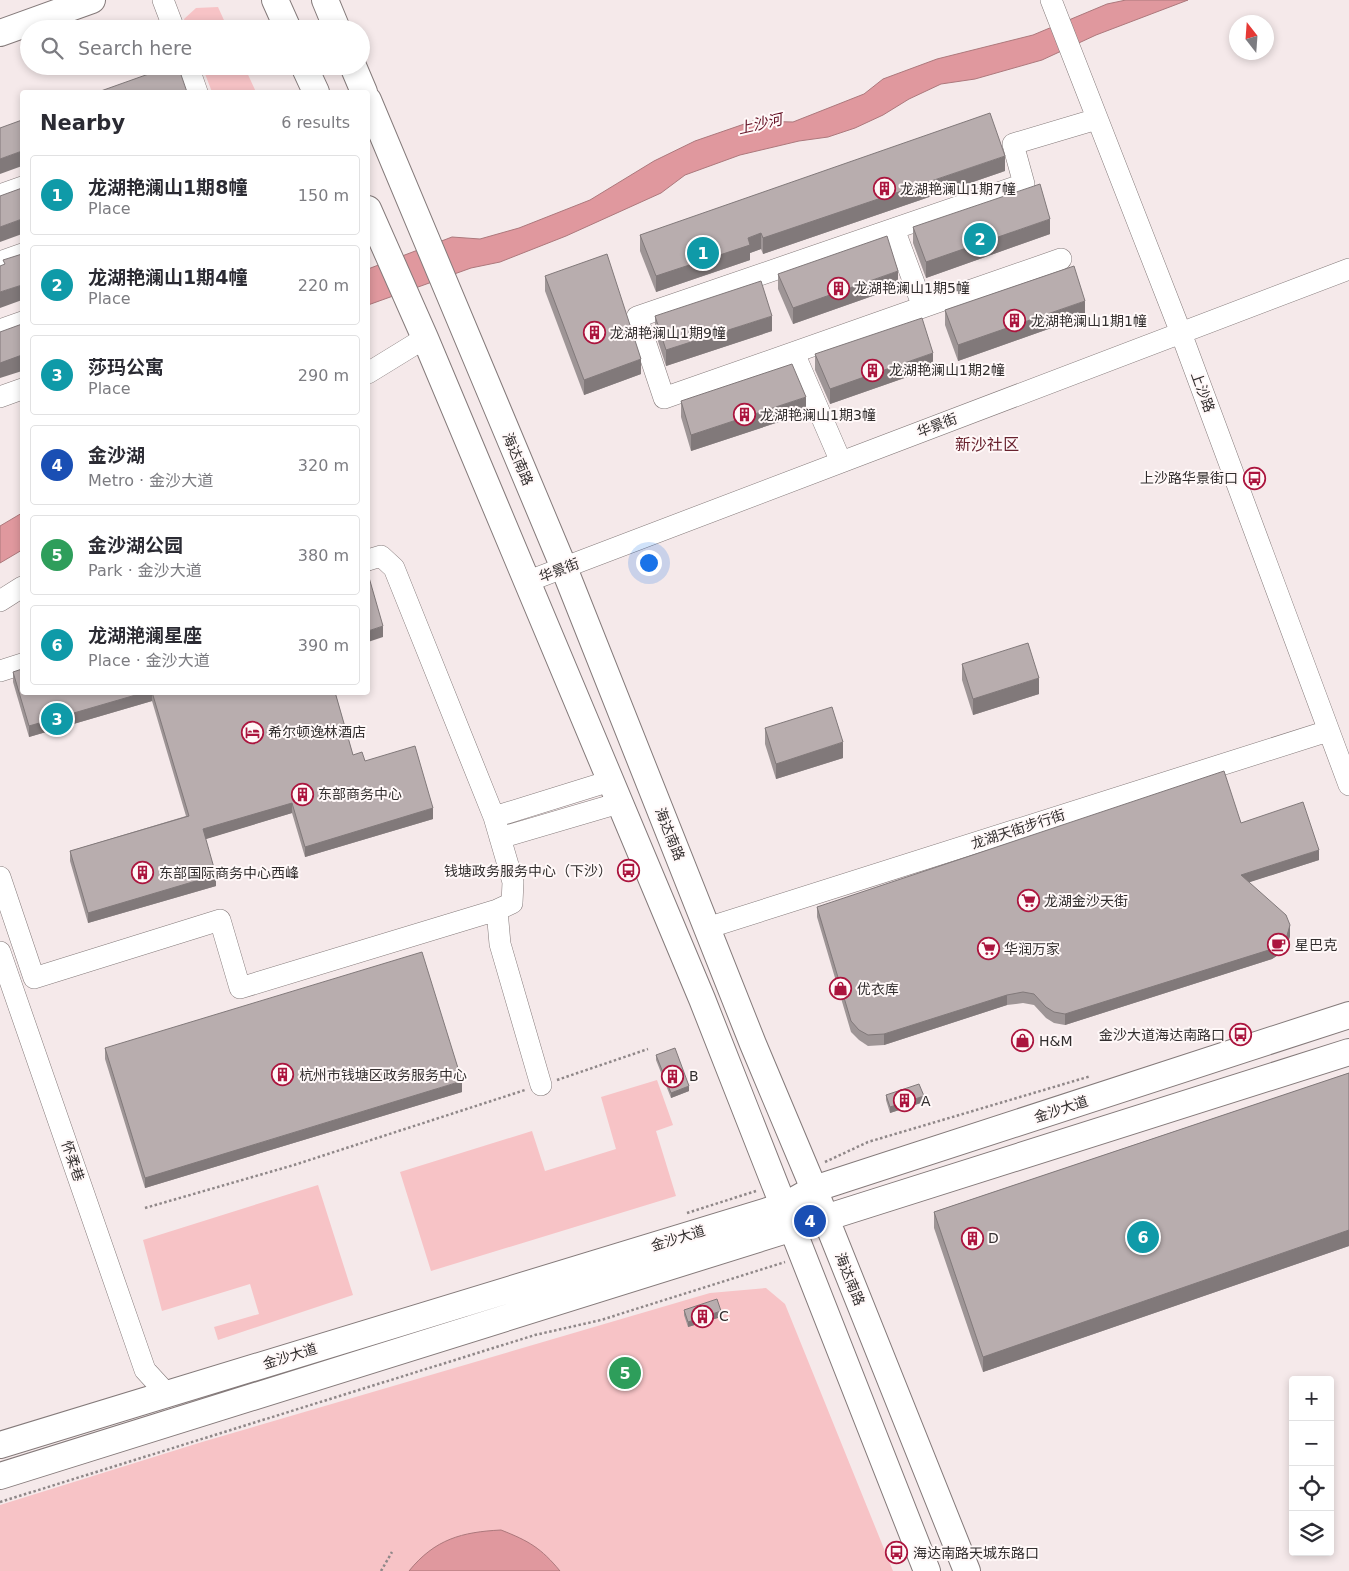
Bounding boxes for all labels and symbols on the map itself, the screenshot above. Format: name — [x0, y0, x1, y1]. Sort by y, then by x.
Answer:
north arrow — [1229, 15, 1274, 60]
water label: 上沙河 — [736, 109, 787, 138]
building icon: 龙湖艳澜山1期7幢 — [872, 177, 896, 201]
place label: 龙湖艳澜山1期7幢 — [900, 181, 1016, 197]
pin: 2 — [964, 220, 996, 258]
pin: 1 — [687, 234, 719, 272]
building icon: 龙湖艳澜山1期5幢 — [826, 276, 850, 300]
place label: 龙湖艳澜山1期5幢 — [854, 280, 970, 296]
building icon: 龙湖艳澜山1期1幢 — [1003, 309, 1027, 333]
place label: 龙湖艳澜山1期1幢 — [1031, 313, 1147, 329]
building icon: 龙湖艳澜山1期9幢 — [582, 321, 606, 345]
place label: 龙湖艳澜山1期9幢 — [610, 325, 726, 341]
building icon: 龙湖艳澜山1期2幢 — [861, 358, 885, 382]
place label: 龙湖艳澜山1期2幢 — [889, 362, 1005, 378]
street label: 上沙路 — [1188, 370, 1218, 414]
building icon: 龙湖艳澜山1期3幢 — [732, 403, 756, 427]
place label: 龙湖艳澜山1期3幢 — [760, 407, 876, 423]
street label: 华景街 — [915, 410, 959, 440]
street label: 海达南路 — [500, 430, 536, 488]
district label: 新沙社区 — [955, 435, 1019, 454]
bus stop icon: 上沙路华景街口 — [1242, 466, 1266, 490]
place label: 上沙路华景街口 — [1140, 470, 1238, 486]
your location — [636, 550, 662, 576]
street label: 华景街 — [537, 555, 581, 585]
pin: 3 — [41, 700, 73, 738]
hotel icon: 希尔顿逸林酒店 — [240, 720, 264, 744]
place label: 希尔顿逸林酒店 — [268, 724, 366, 740]
building icon: 东部商务中心 — [290, 782, 314, 806]
place label: 东部商务中心 — [318, 786, 402, 802]
street label: 海达南路 — [652, 805, 688, 863]
street label: 龙湖天街步行街 — [969, 806, 1067, 852]
bus stop icon: 钱塘政务服务中心（下沙） — [616, 859, 640, 883]
building icon: 东部国际商务中心西峰 — [131, 861, 155, 885]
place label: 钱塘政务服务中心（下沙） — [444, 863, 612, 879]
place label: 东部国际商务中心西峰 — [159, 865, 299, 881]
supermarket icon: 龙湖金沙天街 — [1016, 889, 1040, 913]
place label: 龙湖金沙天街 — [1044, 893, 1128, 909]
cafe icon: 星巴克 — [1267, 933, 1291, 957]
supermarket icon: 华润万家 — [976, 937, 1000, 961]
place label: 星巴克 — [1295, 937, 1337, 953]
place label: 华润万家 — [1004, 941, 1060, 957]
shop icon: 优衣库 — [829, 977, 853, 1001]
place label: 优衣库 — [857, 981, 899, 997]
bus stop icon: 金沙大道海达南路口 — [1229, 1023, 1253, 1047]
place label: 金沙大道海达南路口 — [1099, 1027, 1225, 1043]
shop icon: H&M — [1011, 1029, 1035, 1053]
place label: H&M — [1039, 1033, 1073, 1049]
building icon: 杭州市钱塘区政务服务中心 — [271, 1063, 295, 1087]
building icon: B — [661, 1064, 685, 1088]
place label: 杭州市钱塘区政务服务中心 — [299, 1067, 467, 1083]
place label: B — [689, 1068, 699, 1084]
building icon: A — [893, 1089, 917, 1113]
place label: A — [921, 1093, 931, 1109]
street label: 金沙大道 — [1032, 1093, 1090, 1125]
street label: 怀柔巷 — [59, 1139, 87, 1183]
pin: 4 — [794, 1202, 826, 1240]
pin: 6 — [1127, 1218, 1159, 1256]
street label: 金沙大道 — [649, 1222, 707, 1254]
building icon: D — [960, 1226, 984, 1250]
place label: D — [988, 1230, 999, 1246]
street label: 海达南路 — [832, 1250, 868, 1308]
building icon: C — [691, 1304, 715, 1328]
place label: C — [719, 1308, 729, 1324]
street label: 金沙大道 — [261, 1340, 319, 1372]
pin: 5 — [609, 1354, 641, 1392]
bus stop icon: 海达南路天城东路口 — [885, 1541, 909, 1565]
place label: 海达南路天城东路口 — [913, 1545, 1039, 1561]

